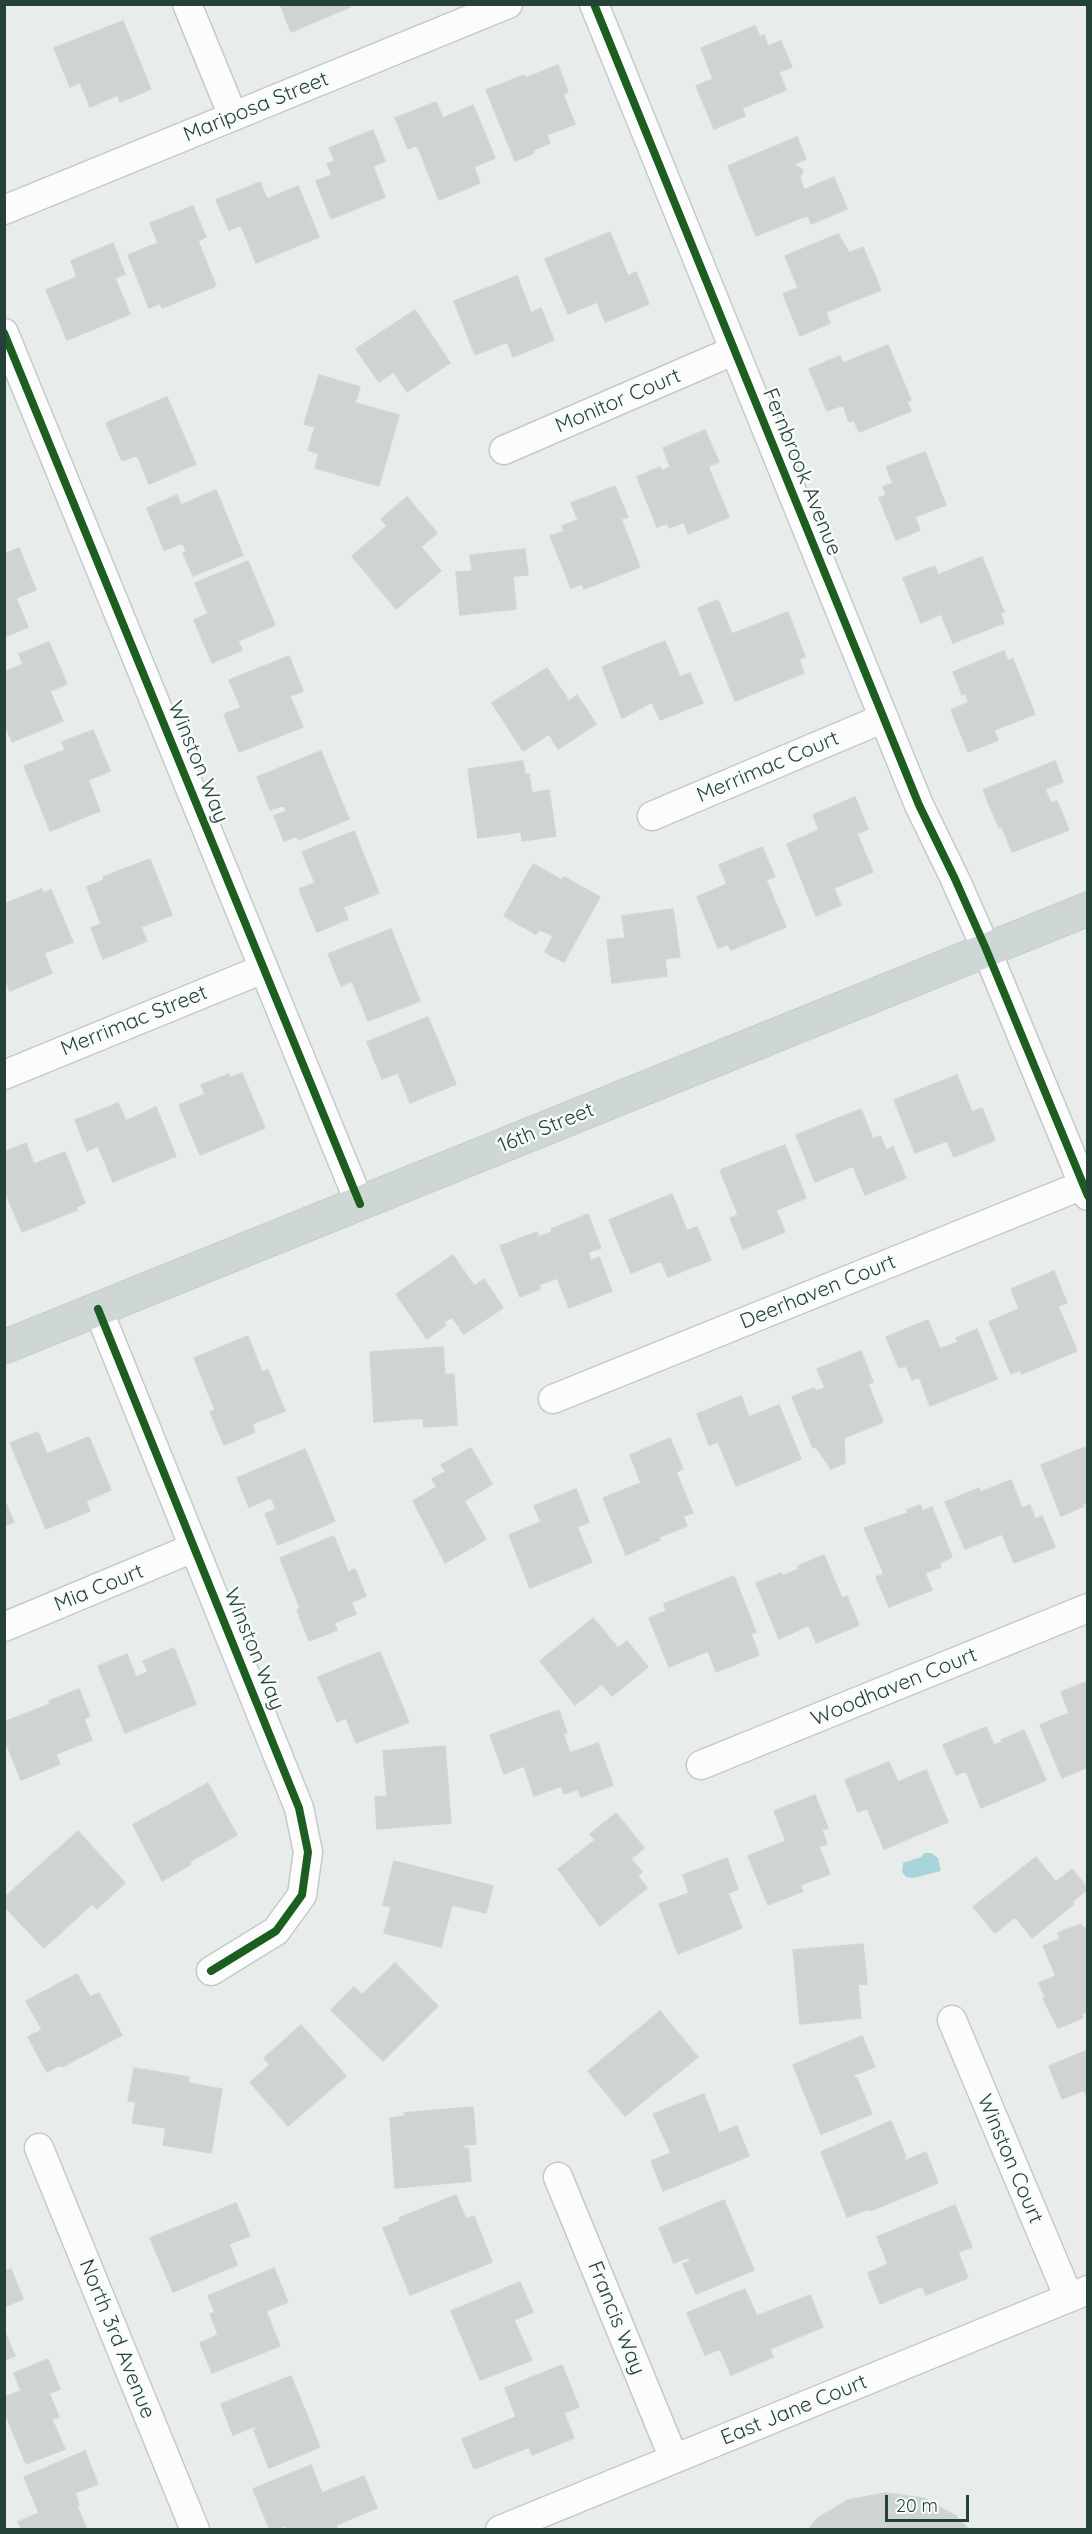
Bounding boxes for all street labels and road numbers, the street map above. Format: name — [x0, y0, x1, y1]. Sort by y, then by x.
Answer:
street label: Mariposa Street — [180, 66, 332, 148]
street label: Monitor Court — [552, 363, 684, 439]
street label: Fernbrook Avenue — [757, 385, 847, 559]
street label: Winston Way — [162, 697, 234, 827]
street label: Merrimac Court — [693, 726, 843, 808]
street label: Merrimac Street — [57, 980, 211, 1062]
street label: 16th Street — [494, 1097, 598, 1159]
street label: Deerhaven Court — [736, 1249, 900, 1335]
street label: Mia Court — [51, 1559, 147, 1617]
street label: Winston Way — [218, 1584, 290, 1714]
street label: Woodhaven Court — [807, 1642, 981, 1732]
street label: Winston Court — [971, 2091, 1049, 2227]
street label: North 3rd Avenue — [74, 2256, 160, 2422]
street label: Francis Way — [582, 2258, 650, 2378]
street label: East Jane Court — [717, 2369, 871, 2451]

